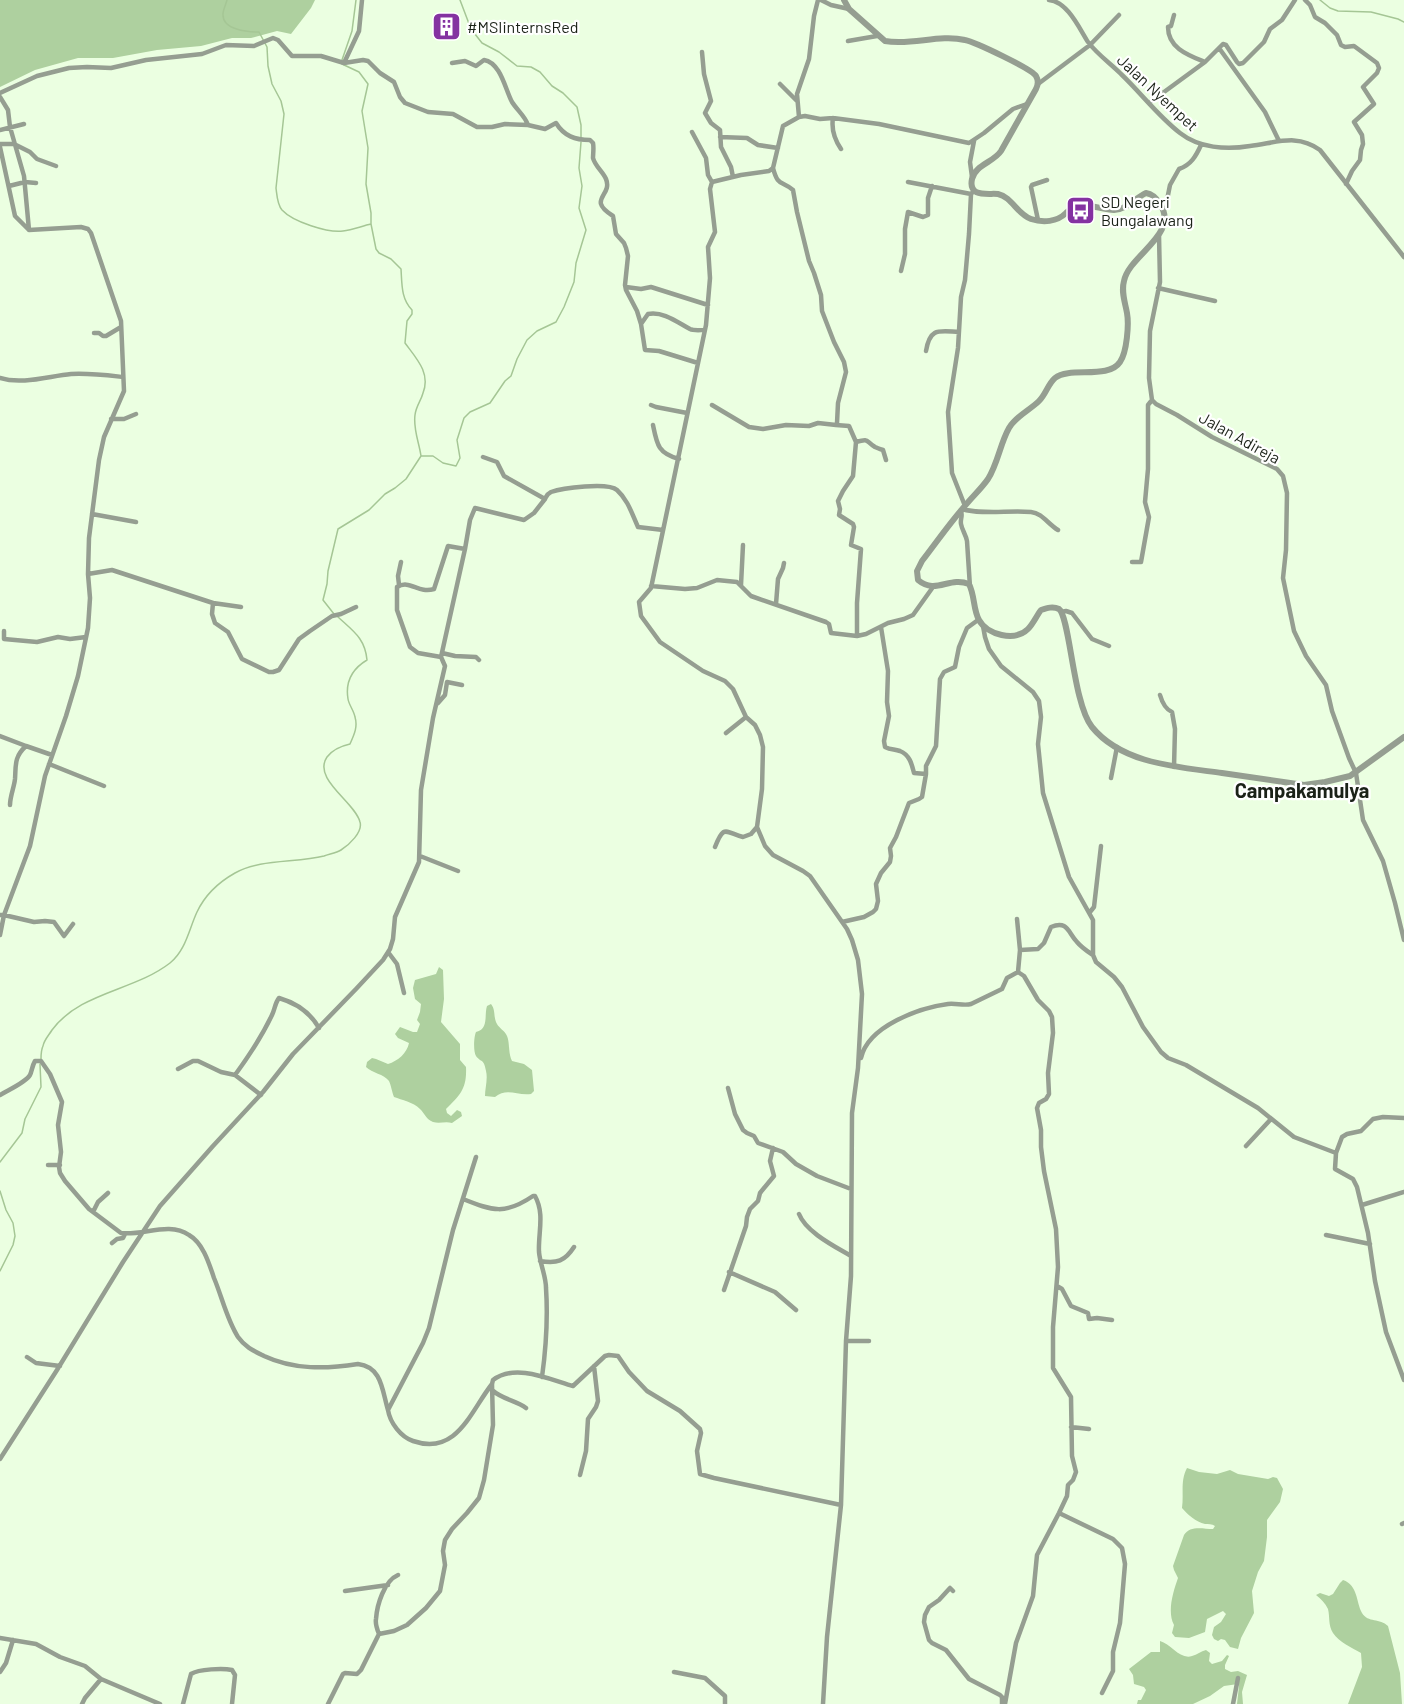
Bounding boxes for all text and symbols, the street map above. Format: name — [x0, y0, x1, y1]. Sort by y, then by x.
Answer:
building icon: #MSIinternsRed — [430, 10, 462, 42]
place label: #MSIinternsRed — [467, 17, 578, 36]
street label: Jalan Nyempet — [1114, 50, 1202, 134]
place label: SD Negeri Bungalawang — [1101, 192, 1193, 229]
bus stop icon: SD Negeri Bungalawang — [1064, 194, 1096, 226]
street label: Jalan Adireja — [1196, 407, 1284, 467]
district label: Campakamulya — [1235, 778, 1369, 802]

